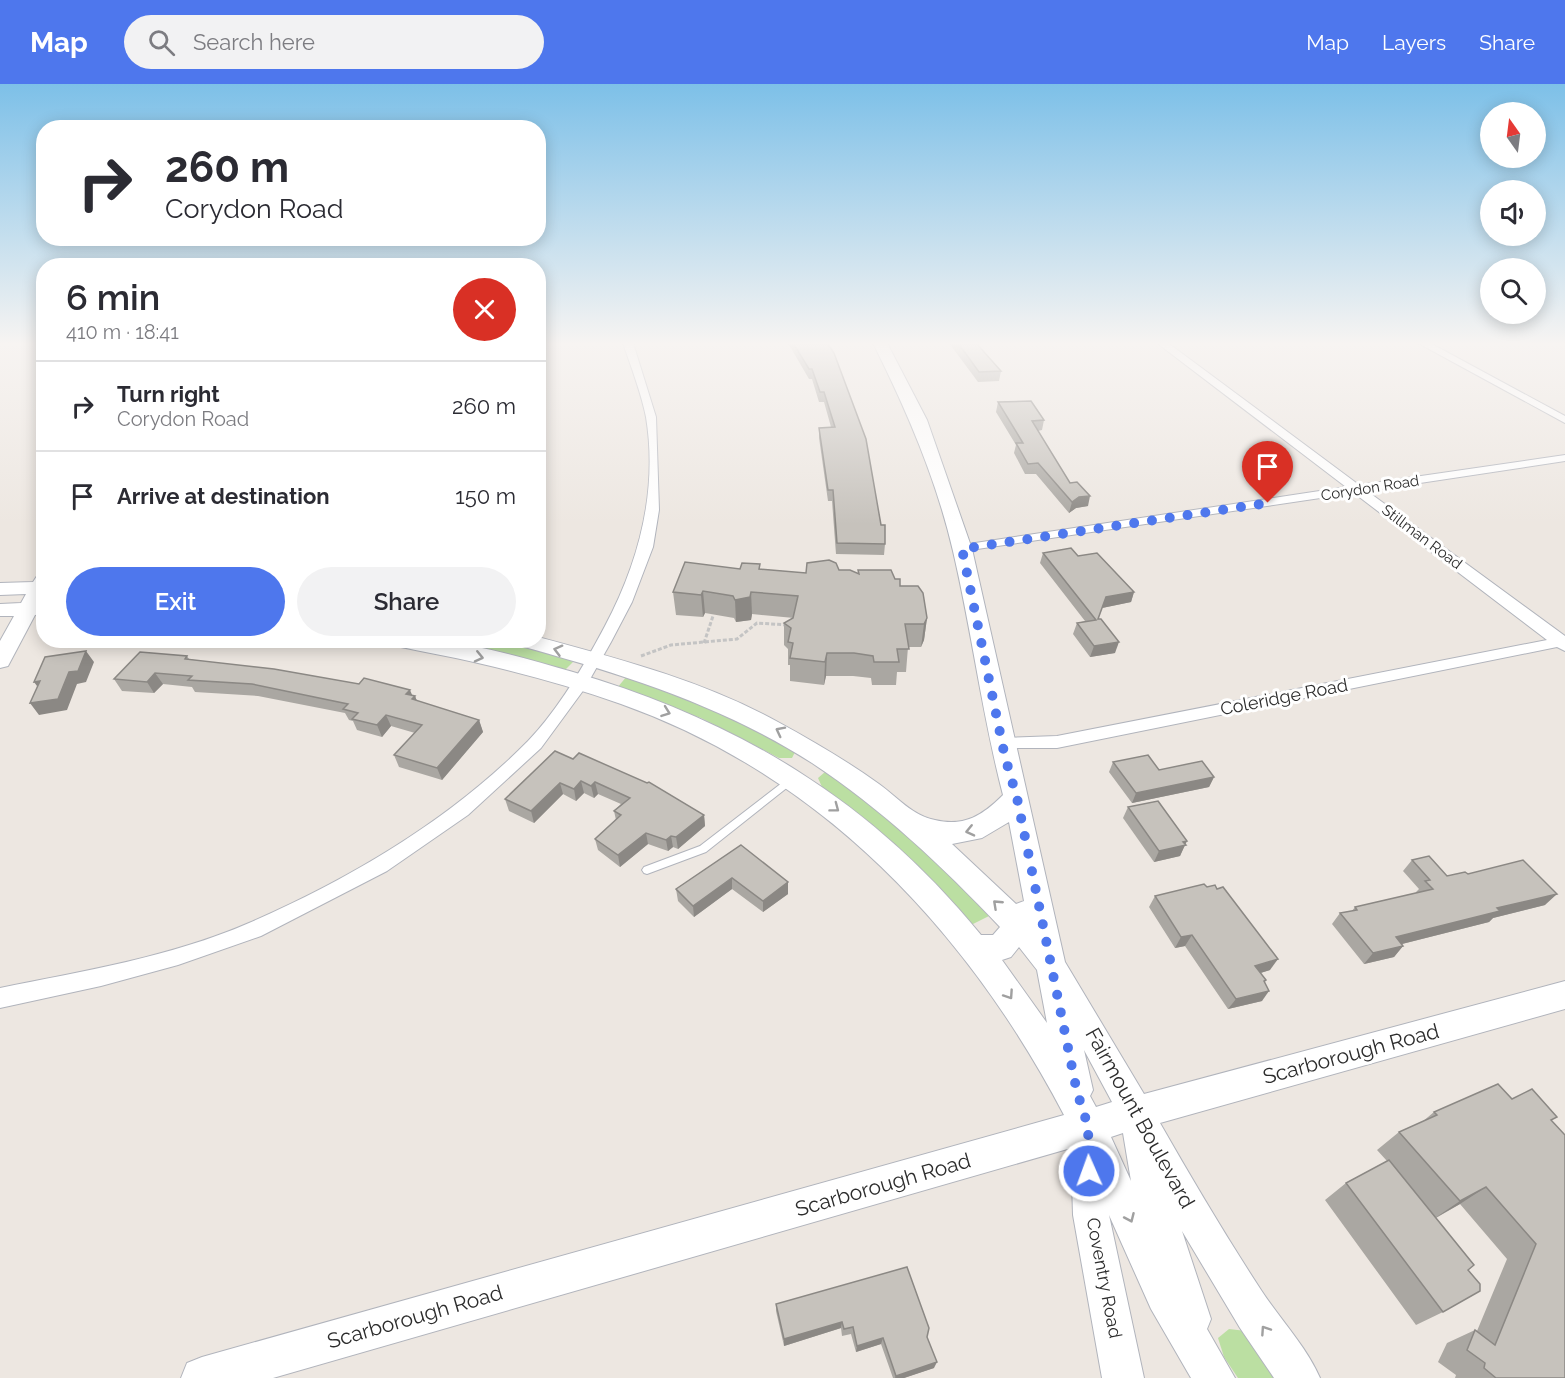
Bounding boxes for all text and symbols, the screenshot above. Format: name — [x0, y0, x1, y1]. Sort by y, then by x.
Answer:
search box — [124, 15, 544, 69]
text: Map — [30, 26, 88, 59]
icon: search — [145, 26, 178, 59]
text: Search here — [193, 29, 315, 55]
text: Map — [1306, 30, 1349, 55]
text: Layers — [1382, 30, 1446, 55]
text: Share — [1479, 30, 1535, 55]
north arrow — [1480, 102, 1546, 168]
map controls — [1480, 102, 1546, 324]
text: 260 m — [165, 143, 289, 192]
icon: right — [66, 144, 144, 222]
button: sound — [1480, 180, 1546, 246]
text: Corydon Road — [165, 193, 343, 224]
button: search — [1480, 258, 1546, 324]
text: 6 min — [66, 276, 160, 318]
button: close — [453, 278, 516, 341]
text: 410 m · 18:41 — [66, 320, 179, 344]
text: Turn right — [117, 381, 220, 407]
icon: right — [66, 390, 99, 423]
text: 260 m — [452, 393, 516, 419]
text: Corydon Road — [117, 407, 249, 431]
pin — [1242, 441, 1293, 503]
icon: arrive — [1251, 450, 1284, 483]
street label: Corydon Road — [1320, 471, 1420, 505]
icon: arrive — [66, 480, 99, 513]
text: Arrive at destination — [117, 483, 330, 509]
text: 150 m — [455, 483, 516, 509]
street label: Stillman Road — [1378, 501, 1466, 573]
button: Exit — [66, 567, 285, 636]
button: Share — [297, 567, 516, 636]
one-way arrow — [554, 644, 564, 657]
one-way arrow — [474, 649, 484, 662]
street label: Coleridge Road — [1218, 674, 1349, 719]
one-way arrow — [660, 705, 670, 718]
one-way arrow — [776, 727, 787, 739]
one-way arrow — [828, 800, 839, 811]
one-way arrow — [966, 824, 976, 837]
one-way arrow — [994, 901, 1005, 912]
one-way arrow — [1002, 988, 1013, 999]
street label: Scarborough Road — [1260, 1018, 1442, 1089]
street label: Fairmount Boulevard — [1080, 1023, 1200, 1212]
position arrow — [1057, 1139, 1121, 1203]
street label: Scarborough Road — [792, 1147, 974, 1222]
one-way arrow — [1122, 1211, 1134, 1222]
street label: Coventry Road — [1083, 1216, 1126, 1340]
street label: Scarborough Road — [324, 1279, 506, 1354]
one-way arrow — [1261, 1326, 1272, 1337]

